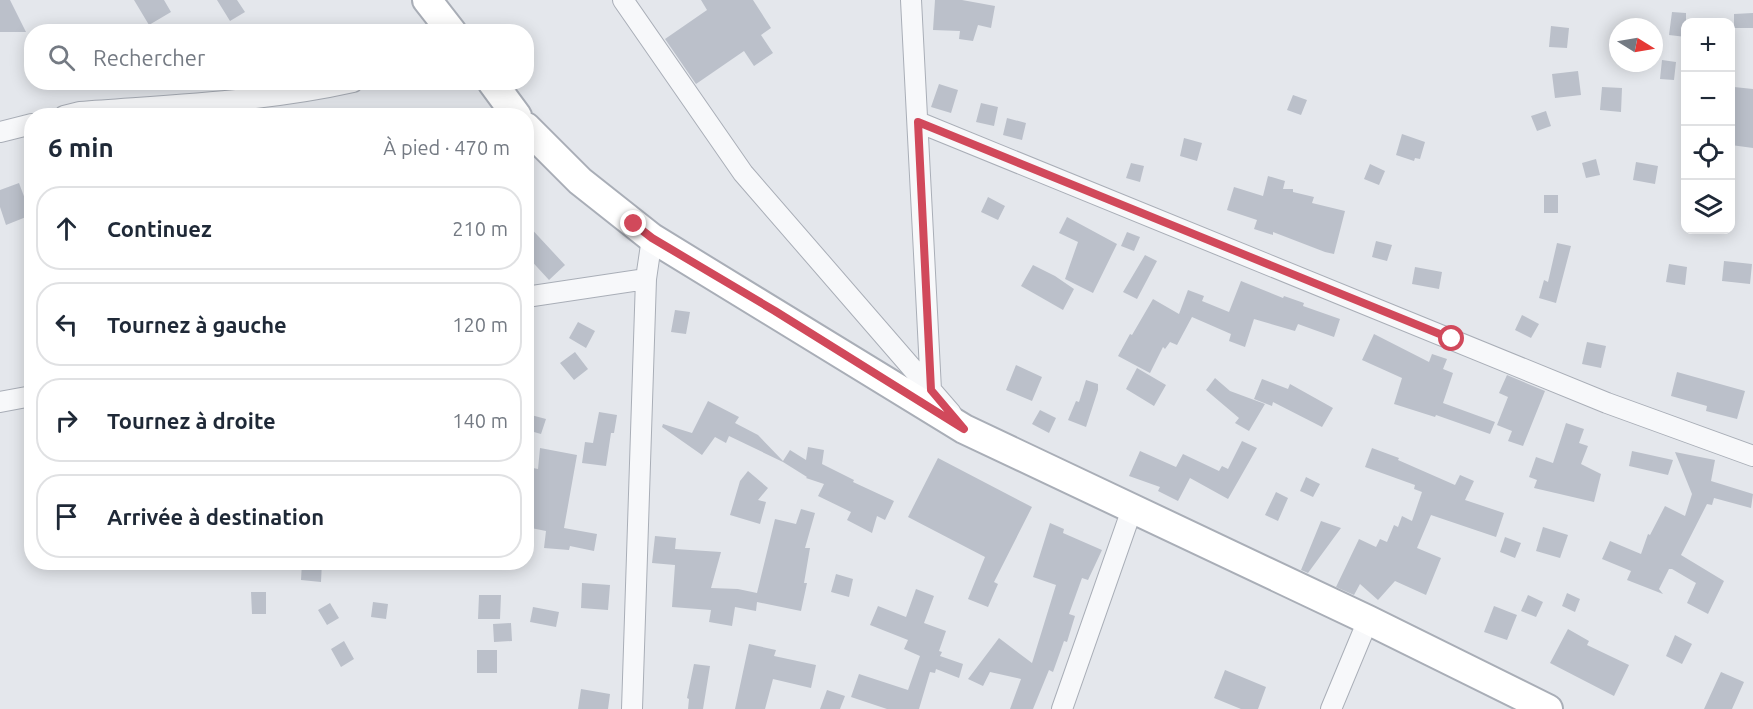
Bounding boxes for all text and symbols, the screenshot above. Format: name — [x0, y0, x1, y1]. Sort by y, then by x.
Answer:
north arrow — [1609, 18, 1663, 72]
map controls — [1681, 18, 1735, 234]
button: + — [1681, 18, 1735, 72]
search box — [24, 24, 534, 90]
icon: search — [45, 41, 78, 74]
text: Rechercher — [93, 45, 205, 70]
button: − — [1681, 72, 1735, 126]
button: locate — [1681, 126, 1735, 180]
text: 6 min — [48, 133, 114, 162]
text: À pied · 470 m — [383, 136, 510, 159]
button: layers — [1681, 180, 1735, 234]
route end — [620, 210, 646, 236]
icon: ahead — [50, 212, 83, 245]
text: Continuez — [107, 216, 212, 241]
text: 210 m — [452, 217, 508, 240]
icon: left — [50, 308, 83, 341]
text: Tournez à gauche — [107, 312, 287, 337]
text: 120 m — [452, 313, 508, 336]
route start — [1438, 325, 1464, 351]
icon: right — [50, 404, 83, 437]
text: Tournez à droite — [107, 408, 276, 433]
text: 140 m — [452, 409, 508, 432]
icon: arrive — [50, 500, 83, 533]
text: Arrivée à destination — [107, 504, 324, 529]

